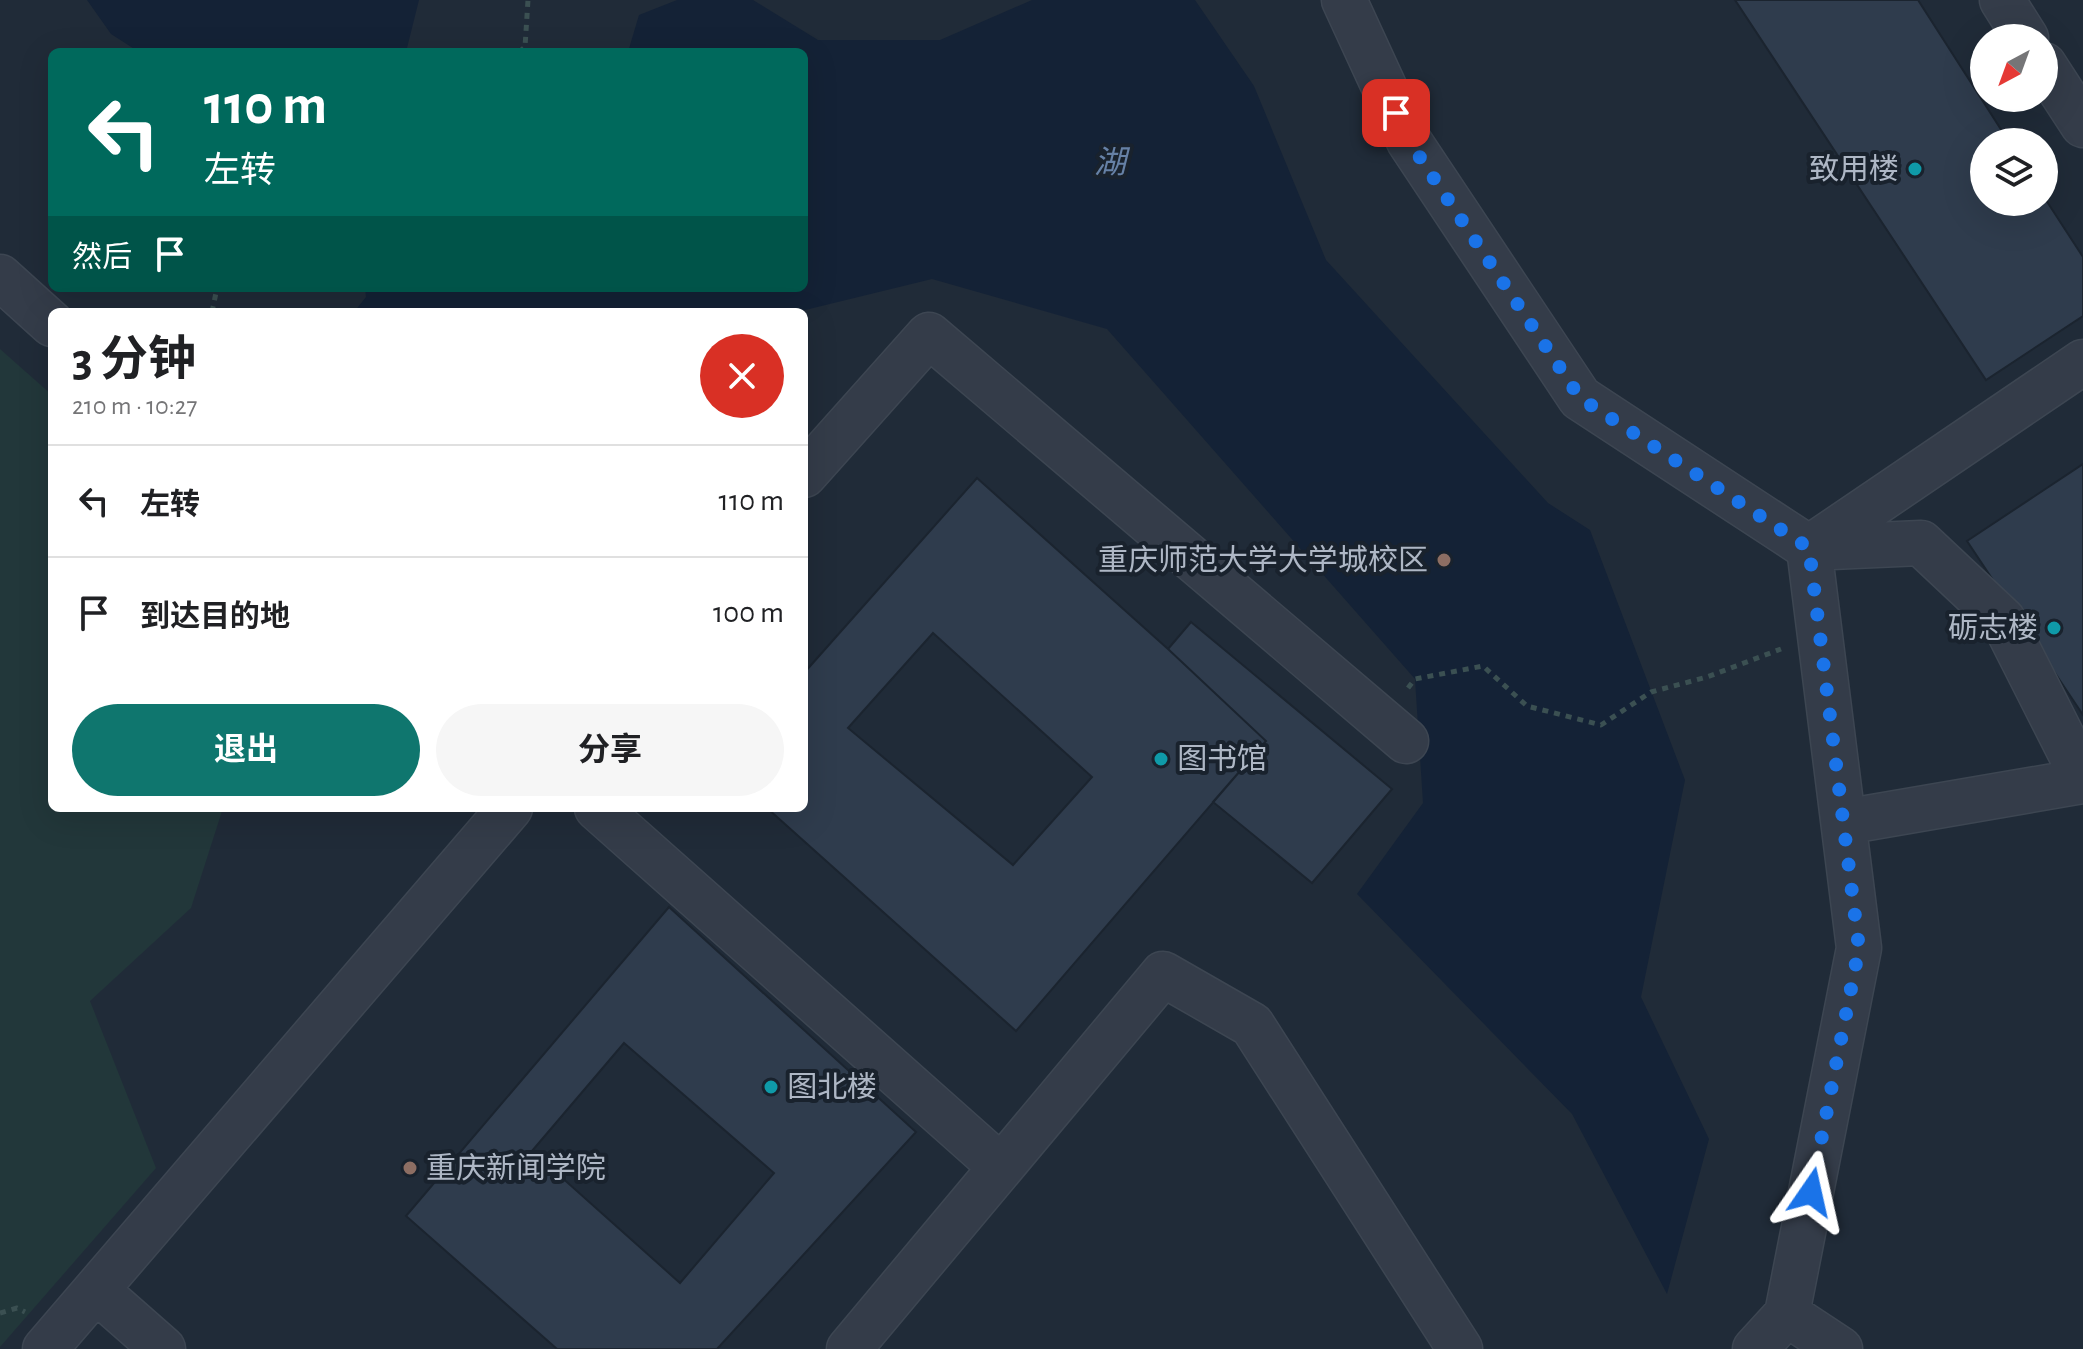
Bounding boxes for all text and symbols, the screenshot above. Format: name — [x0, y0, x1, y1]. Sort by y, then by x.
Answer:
north arrow — [1970, 24, 2058, 112]
map controls — [1970, 24, 2058, 216]
text: 110 m — [204, 78, 327, 134]
pin — [1362, 79, 1430, 147]
icon: left — [72, 80, 176, 184]
icon: arrive — [1374, 91, 1418, 135]
button: layers — [1970, 128, 2058, 216]
water label: 湖 — [1094, 146, 1131, 179]
text: 左转 — [204, 153, 276, 189]
place label: 致用楼 — [1809, 153, 1899, 185]
marker: 致用楼 — [1906, 160, 1924, 178]
icon: arrive — [148, 232, 192, 276]
text: 然后 — [72, 243, 132, 273]
button: close — [700, 334, 784, 418]
text: 3 分钟 — [72, 337, 196, 385]
text: 210 m · 10:27 — [72, 393, 197, 419]
icon: left — [72, 479, 116, 523]
text: 110 m — [719, 486, 784, 516]
text: 左转 — [140, 490, 200, 520]
place label: 重庆师范大学大学城校区 — [1098, 544, 1428, 576]
marker: 重庆师范大学大学城校区 — [1435, 551, 1453, 569]
icon: arrive — [72, 591, 116, 635]
text: 100 m — [713, 598, 784, 628]
text: 到达目的地 — [140, 602, 290, 632]
place label: 砺志楼 — [1948, 612, 2038, 644]
marker: 砺志楼 — [2045, 619, 2063, 637]
button: 退出 — [72, 704, 420, 796]
button: 分享 — [436, 704, 784, 796]
place label: 图书馆 — [1177, 743, 1267, 775]
marker: 图书馆 — [1152, 750, 1170, 768]
place label: 图北楼 — [787, 1072, 877, 1103]
marker: 图北楼 — [762, 1078, 780, 1096]
position arrow — [1769, 1150, 1853, 1234]
place label: 重庆新闻学院 — [426, 1152, 606, 1184]
marker: 重庆新闻学院 — [401, 1159, 419, 1177]

